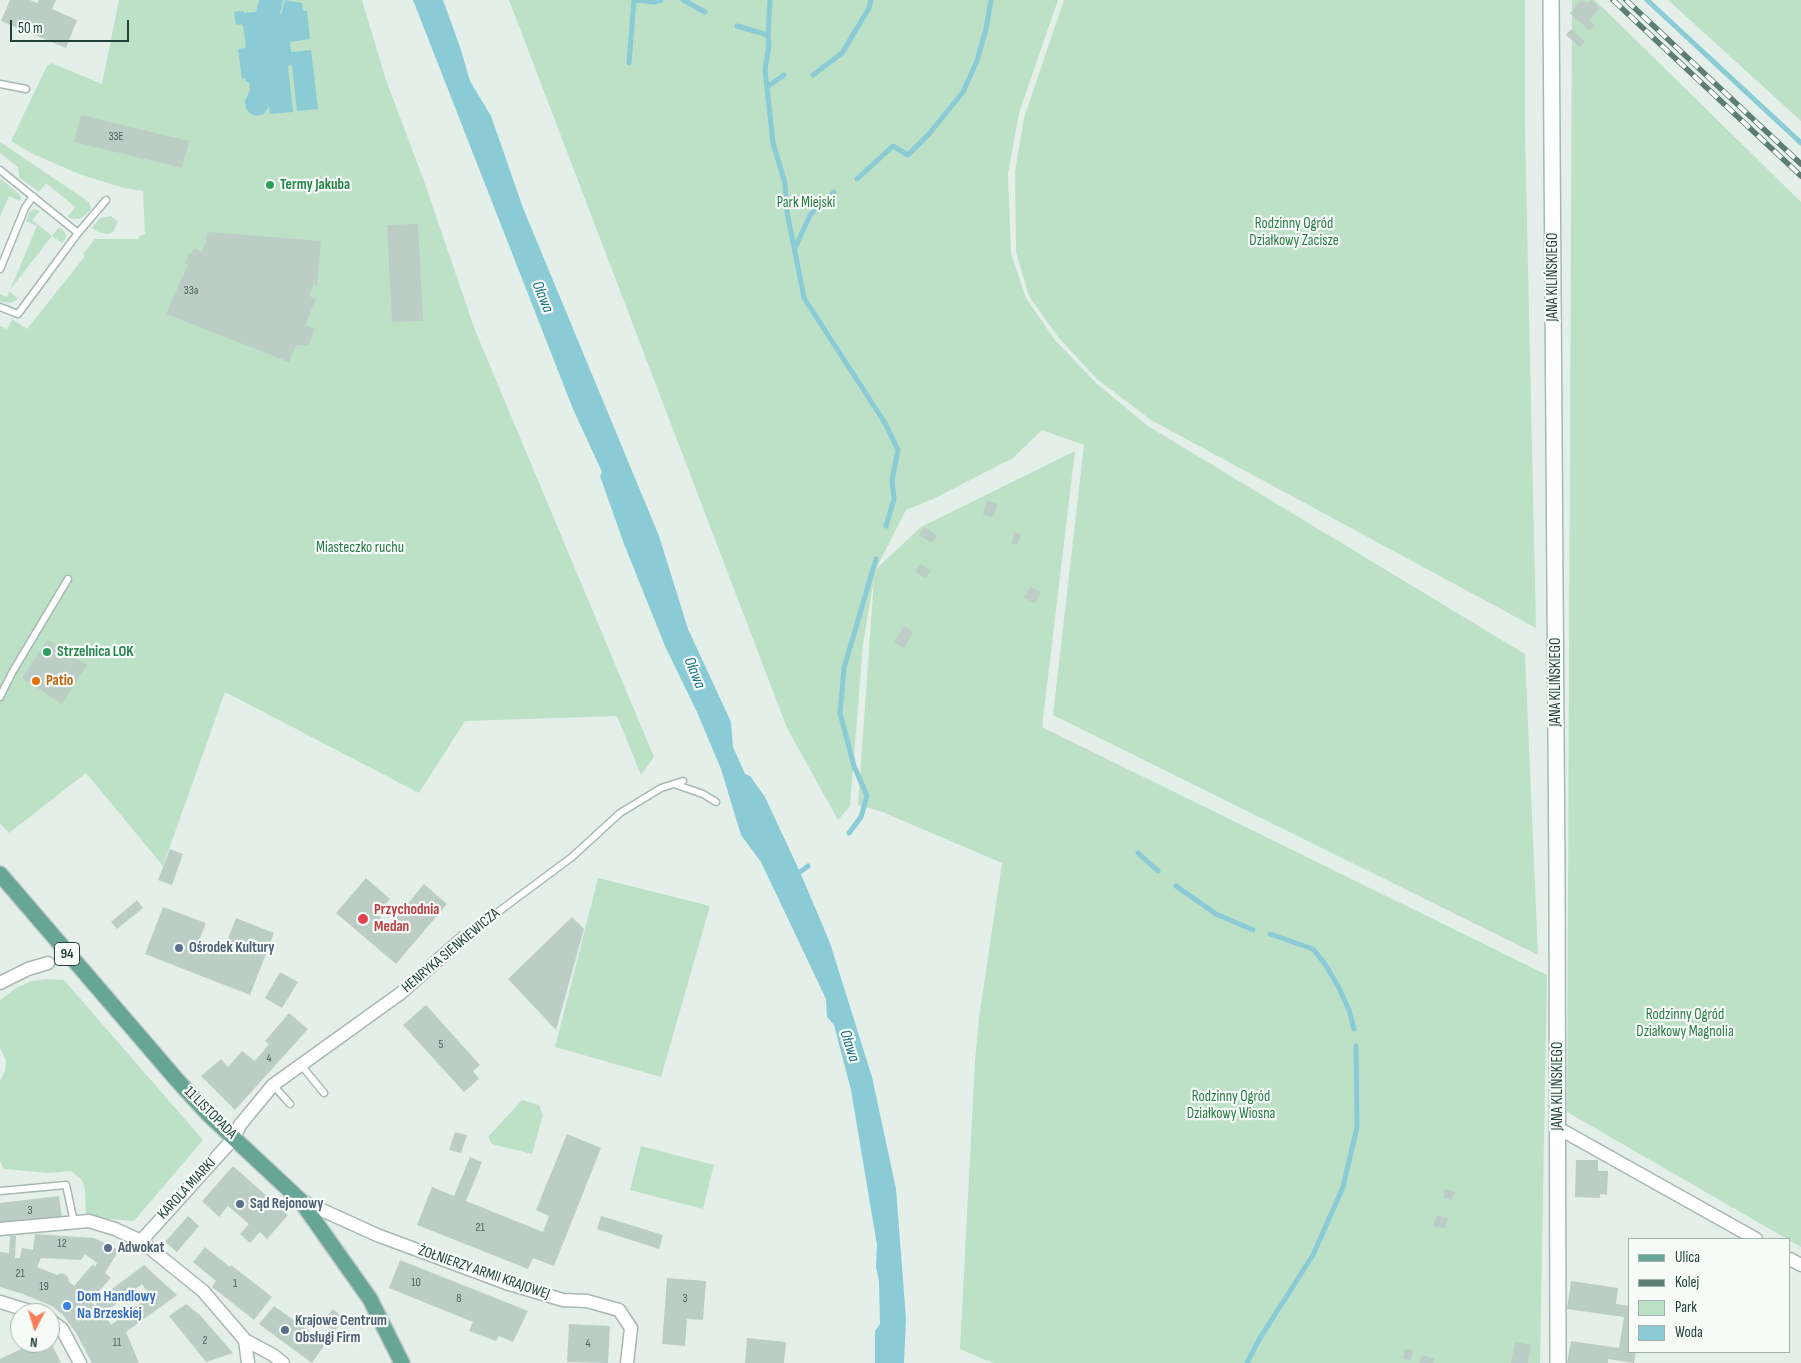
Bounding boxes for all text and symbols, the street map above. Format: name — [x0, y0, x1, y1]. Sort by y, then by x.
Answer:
scale bar — [12, 10, 131, 42]
text: 50 m — [18, 19, 43, 38]
house number: 33E — [108, 130, 124, 144]
place label: Termy Jakuba — [280, 176, 350, 194]
marker: Termy Jakuba — [264, 179, 276, 191]
park label: Park Miejski — [777, 194, 835, 212]
park label: Rodzinny Ogród Działkowy Zacisze — [1249, 215, 1339, 250]
street label: JANA KILIŃSKIEGO — [1544, 233, 1562, 321]
water label: Oława — [527, 278, 557, 316]
house number: 33a — [184, 284, 198, 298]
park label: Miasteczko ruchu — [316, 539, 404, 557]
street label: JANA KILIŃSKIEGO — [1547, 638, 1565, 726]
place label: Strzelnica LOK — [57, 643, 134, 661]
marker: Strzelnica LOK — [41, 646, 53, 658]
water label: Oława — [679, 654, 709, 692]
place label: Patio — [46, 672, 73, 690]
marker: Patio — [30, 675, 42, 687]
place label: Przychodnia Medan — [374, 901, 439, 936]
street label: HENRYKA SIENKIEWICZA — [398, 905, 504, 997]
marker: Przychodnia Medan — [356, 912, 370, 926]
place label: Ośrodek Kultury — [189, 939, 275, 957]
road number: 94 — [54, 942, 80, 966]
marker: Ośrodek Kultury — [173, 942, 185, 954]
park label: Rodzinny Ogród Działkowy Magnolia — [1636, 1006, 1734, 1041]
water label: Oława — [835, 1028, 863, 1064]
house number: 5 — [439, 1038, 443, 1052]
street label: JANA KILIŃSKIEGO — [1549, 1042, 1567, 1130]
house number: 4 — [266, 1052, 272, 1066]
street label: 11 LISTOPADA — [180, 1083, 240, 1143]
park label: Rodzinny Ogród Działkowy Wiosna — [1187, 1088, 1275, 1123]
street label: KAROLA MIARKI — [154, 1155, 220, 1223]
place label: Sąd Rejonowy — [250, 1195, 323, 1213]
marker: Sąd Rejonowy — [234, 1198, 246, 1210]
house number: 3 — [27, 1204, 33, 1218]
house number: 21 — [475, 1221, 485, 1235]
house number: 12 — [57, 1237, 67, 1251]
legend — [1628, 1238, 1791, 1353]
place label: Adwokat — [118, 1239, 164, 1257]
marker: Adwokat — [102, 1242, 114, 1254]
street label: ŻOŁNIERZY ARMII KRAJOWEJ — [416, 1242, 552, 1304]
text: Ulica — [1675, 1248, 1700, 1267]
house number: 21 — [15, 1267, 25, 1281]
text: Kolej — [1675, 1273, 1699, 1292]
house number: 10 — [411, 1276, 421, 1290]
house number: 1 — [233, 1277, 237, 1291]
house number: 19 — [39, 1280, 49, 1294]
place label: Dom Handlowy Na Brzeskiej — [77, 1288, 156, 1323]
house number: 8 — [456, 1292, 462, 1306]
house number: 3 — [682, 1292, 688, 1306]
text: Park — [1675, 1298, 1697, 1317]
marker: Dom Handlowy Na Brzeskiej — [61, 1300, 73, 1312]
north arrow — [10, 1303, 60, 1353]
place label: Krajowe Centrum Obsługi Firm — [295, 1312, 387, 1347]
text: Woda — [1675, 1323, 1703, 1342]
marker: Krajowe Centrum Obsługi Firm — [279, 1324, 291, 1336]
text: N — [29, 1334, 38, 1351]
house number: 2 — [203, 1334, 207, 1348]
house number: 11 — [113, 1336, 121, 1350]
house number: 4 — [585, 1337, 591, 1351]

